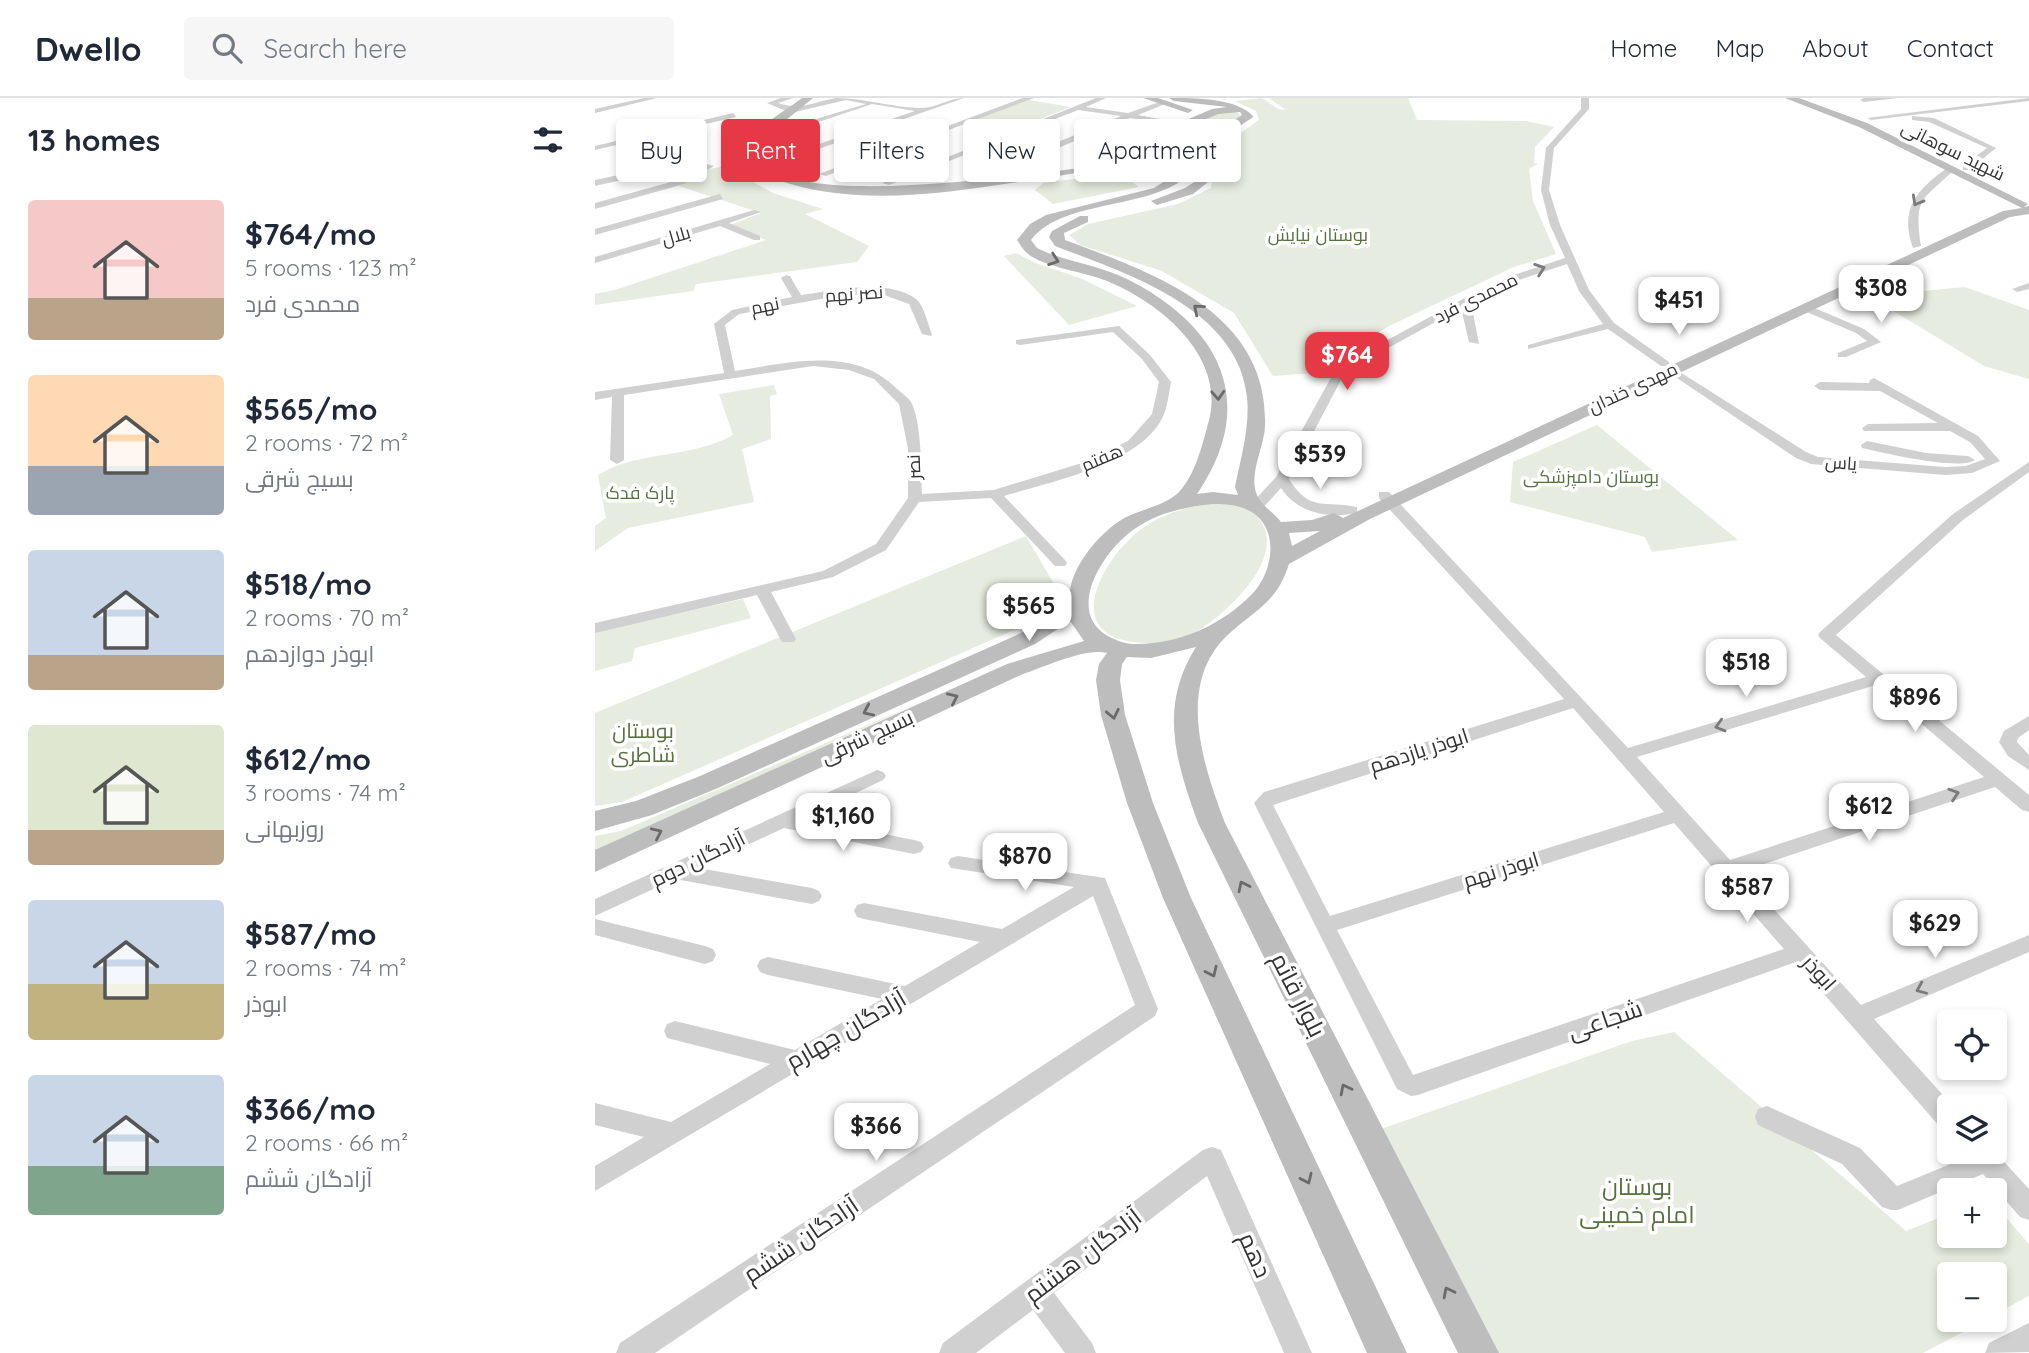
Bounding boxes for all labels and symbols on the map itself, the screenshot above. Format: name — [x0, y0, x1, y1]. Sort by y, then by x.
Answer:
street label: شهید سوهانی — [1898, 116, 2009, 185]
one-way arrow — [1912, 194, 1925, 207]
street label: بلال — [659, 220, 693, 251]
park label: بوستان نیایش — [1268, 223, 1368, 246]
one-way arrow — [1048, 252, 1060, 266]
one-way arrow — [1534, 263, 1546, 277]
pin: $308 — [1840, 266, 1922, 325]
street label: محمدی فرد — [1430, 267, 1521, 328]
pin: $451 — [1638, 278, 1720, 337]
street label: نصر نهم — [824, 280, 884, 308]
street label: نهم — [749, 291, 781, 321]
one-way arrow — [1193, 305, 1206, 317]
pin: $764 — [1306, 332, 1388, 392]
street label: مهدی خندان — [1584, 357, 1681, 418]
one-way arrow — [1210, 390, 1225, 401]
pin: $539 — [1279, 432, 1361, 491]
street label: هفتم — [1078, 439, 1126, 477]
street label: یاس — [1824, 450, 1858, 475]
street label: نصر — [902, 454, 925, 481]
park label: بوستان دامپزشکی — [1523, 465, 1659, 489]
park label: پارک فدک — [606, 481, 674, 505]
pin: $565 — [988, 584, 1070, 643]
pin: $518 — [1705, 640, 1787, 699]
pin: $896 — [1874, 674, 1956, 734]
one-way arrow — [946, 692, 958, 706]
street label: بسیج شرقی — [816, 703, 918, 771]
one-way arrow — [863, 703, 875, 717]
one-way arrow — [1105, 708, 1120, 720]
park label: بوستان شاطری — [611, 717, 675, 768]
one-way arrow — [1714, 718, 1726, 733]
street label: ابوذر یازدهم — [1366, 722, 1472, 780]
pin: $612 — [1828, 784, 1910, 843]
one-way arrow — [1947, 788, 1959, 802]
pin: $1,160 — [786, 794, 900, 853]
street label: آزادگان دوم — [646, 824, 750, 894]
one-way arrow — [650, 828, 662, 842]
pin: $870 — [984, 834, 1066, 893]
street label: ابوذر نهم — [1460, 845, 1542, 895]
pin: $587 — [1706, 864, 1788, 924]
one-way arrow — [1237, 881, 1251, 893]
pin: $629 — [1894, 900, 1976, 960]
street label: بلوار قائم — [1263, 947, 1333, 1043]
street label: ابوذر — [1796, 948, 1842, 996]
one-way arrow — [1203, 965, 1217, 977]
one-way arrow — [1916, 980, 1928, 994]
street label: آزادگان چهارم — [780, 982, 913, 1077]
street label: شجاعی — [1563, 992, 1646, 1046]
one-way arrow — [1340, 1084, 1354, 1096]
pin: $366 — [835, 1104, 917, 1163]
park label: بوستان امام خمینی — [1579, 1171, 1695, 1231]
one-way arrow — [1299, 1172, 1313, 1184]
street label: آزادگان ششم — [737, 1189, 866, 1290]
street label: آزادگان هشتم — [1018, 1201, 1149, 1311]
street label: دهم — [1231, 1227, 1279, 1283]
one-way arrow — [1443, 1287, 1457, 1299]

